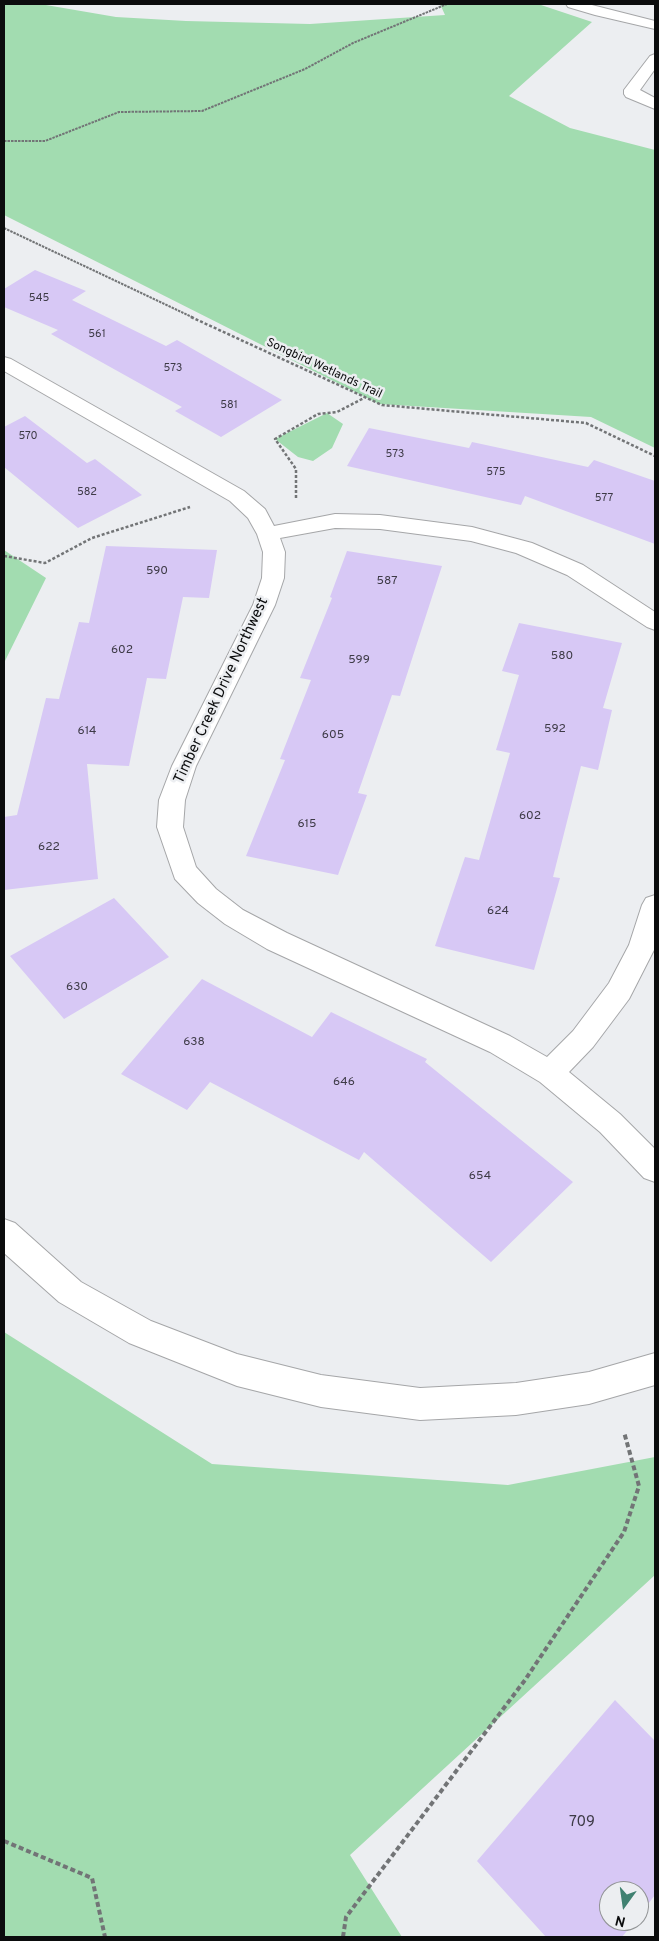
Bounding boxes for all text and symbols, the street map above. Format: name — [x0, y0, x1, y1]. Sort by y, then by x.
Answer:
house number: 545 — [29, 292, 49, 306]
house number: 561 — [88, 328, 106, 342]
street label: Songbird Wetlands Trail — [264, 336, 384, 402]
house number: 573 — [164, 362, 182, 376]
house number: 581 — [220, 399, 238, 413]
house number: 570 — [18, 430, 38, 444]
house number: 573 — [386, 448, 404, 462]
house number: 575 — [486, 466, 506, 480]
house number: 582 — [77, 486, 97, 500]
house number: 577 — [595, 492, 613, 506]
house number: 590 — [146, 565, 168, 579]
house number: 587 — [377, 575, 397, 589]
street label: Timber Creek Drive Northwest — [171, 595, 273, 787]
house number: 602 — [111, 644, 133, 658]
house number: 580 — [551, 650, 573, 664]
house number: 599 — [348, 654, 370, 668]
house number: 592 — [544, 723, 566, 737]
house number: 614 — [78, 725, 96, 739]
house number: 605 — [322, 729, 344, 743]
house number: 602 — [519, 810, 541, 824]
house number: 615 — [297, 818, 317, 832]
house number: 622 — [38, 841, 60, 855]
house number: 624 — [487, 905, 509, 919]
house number: 630 — [66, 981, 88, 995]
house number: 638 — [183, 1036, 205, 1050]
house number: 646 — [333, 1076, 355, 1090]
house number: 654 — [469, 1170, 491, 1184]
house number: 709 — [569, 1814, 595, 1832]
north arrow — [599, 1881, 649, 1931]
text: N — [614, 1911, 627, 1930]

